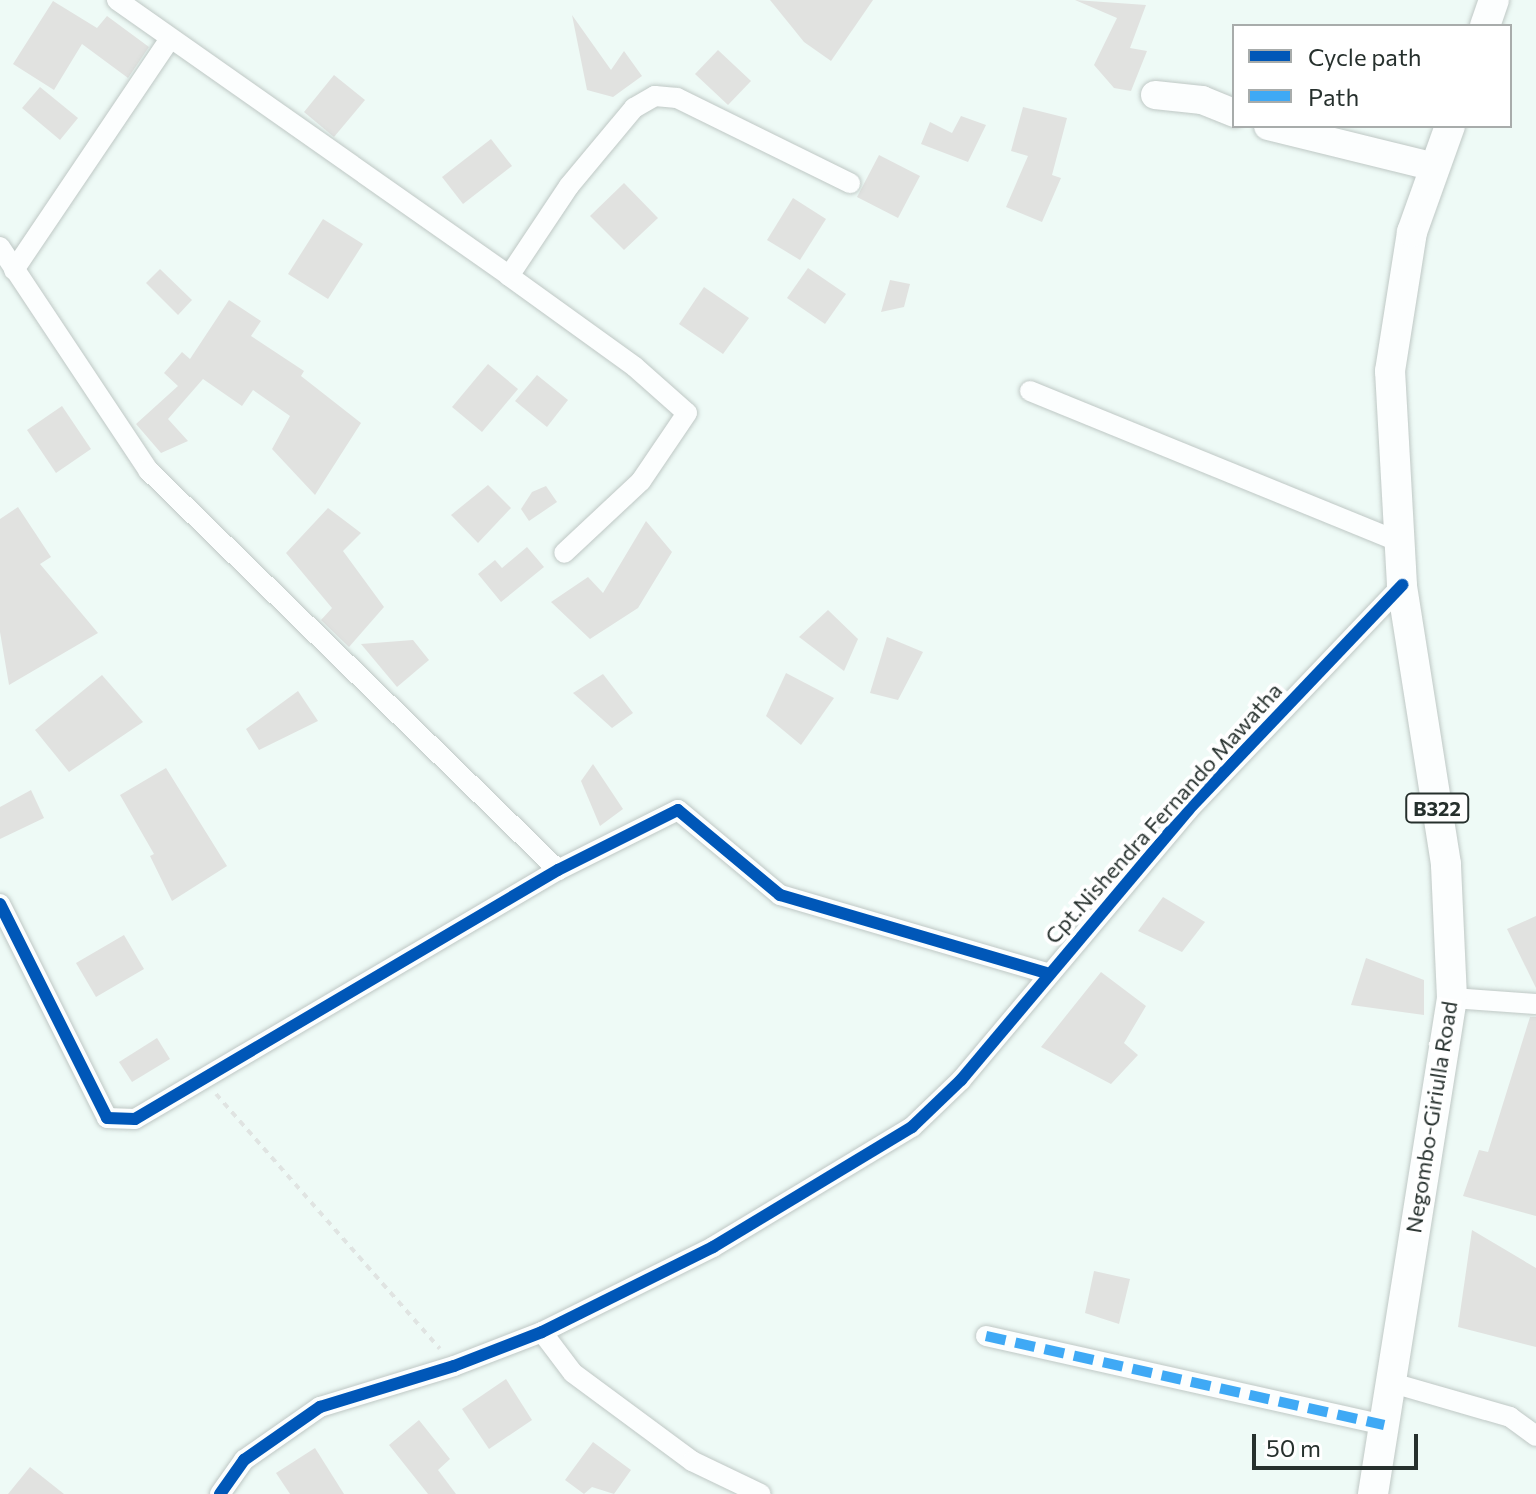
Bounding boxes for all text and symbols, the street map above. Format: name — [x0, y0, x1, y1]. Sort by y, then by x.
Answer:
legend — [1232, 24, 1512, 128]
text: Cycle path — [1308, 42, 1422, 71]
text: Path — [1308, 82, 1359, 111]
street label: Cpt.Nishendra Fernando Mawatha — [1039, 677, 1287, 949]
road number: B322 — [1405, 792, 1469, 824]
street label: Negombo-Giriulla Road — [1400, 999, 1462, 1235]
scale bar — [1256, 1418, 1422, 1468]
text: 50 m — [1266, 1433, 1321, 1462]

